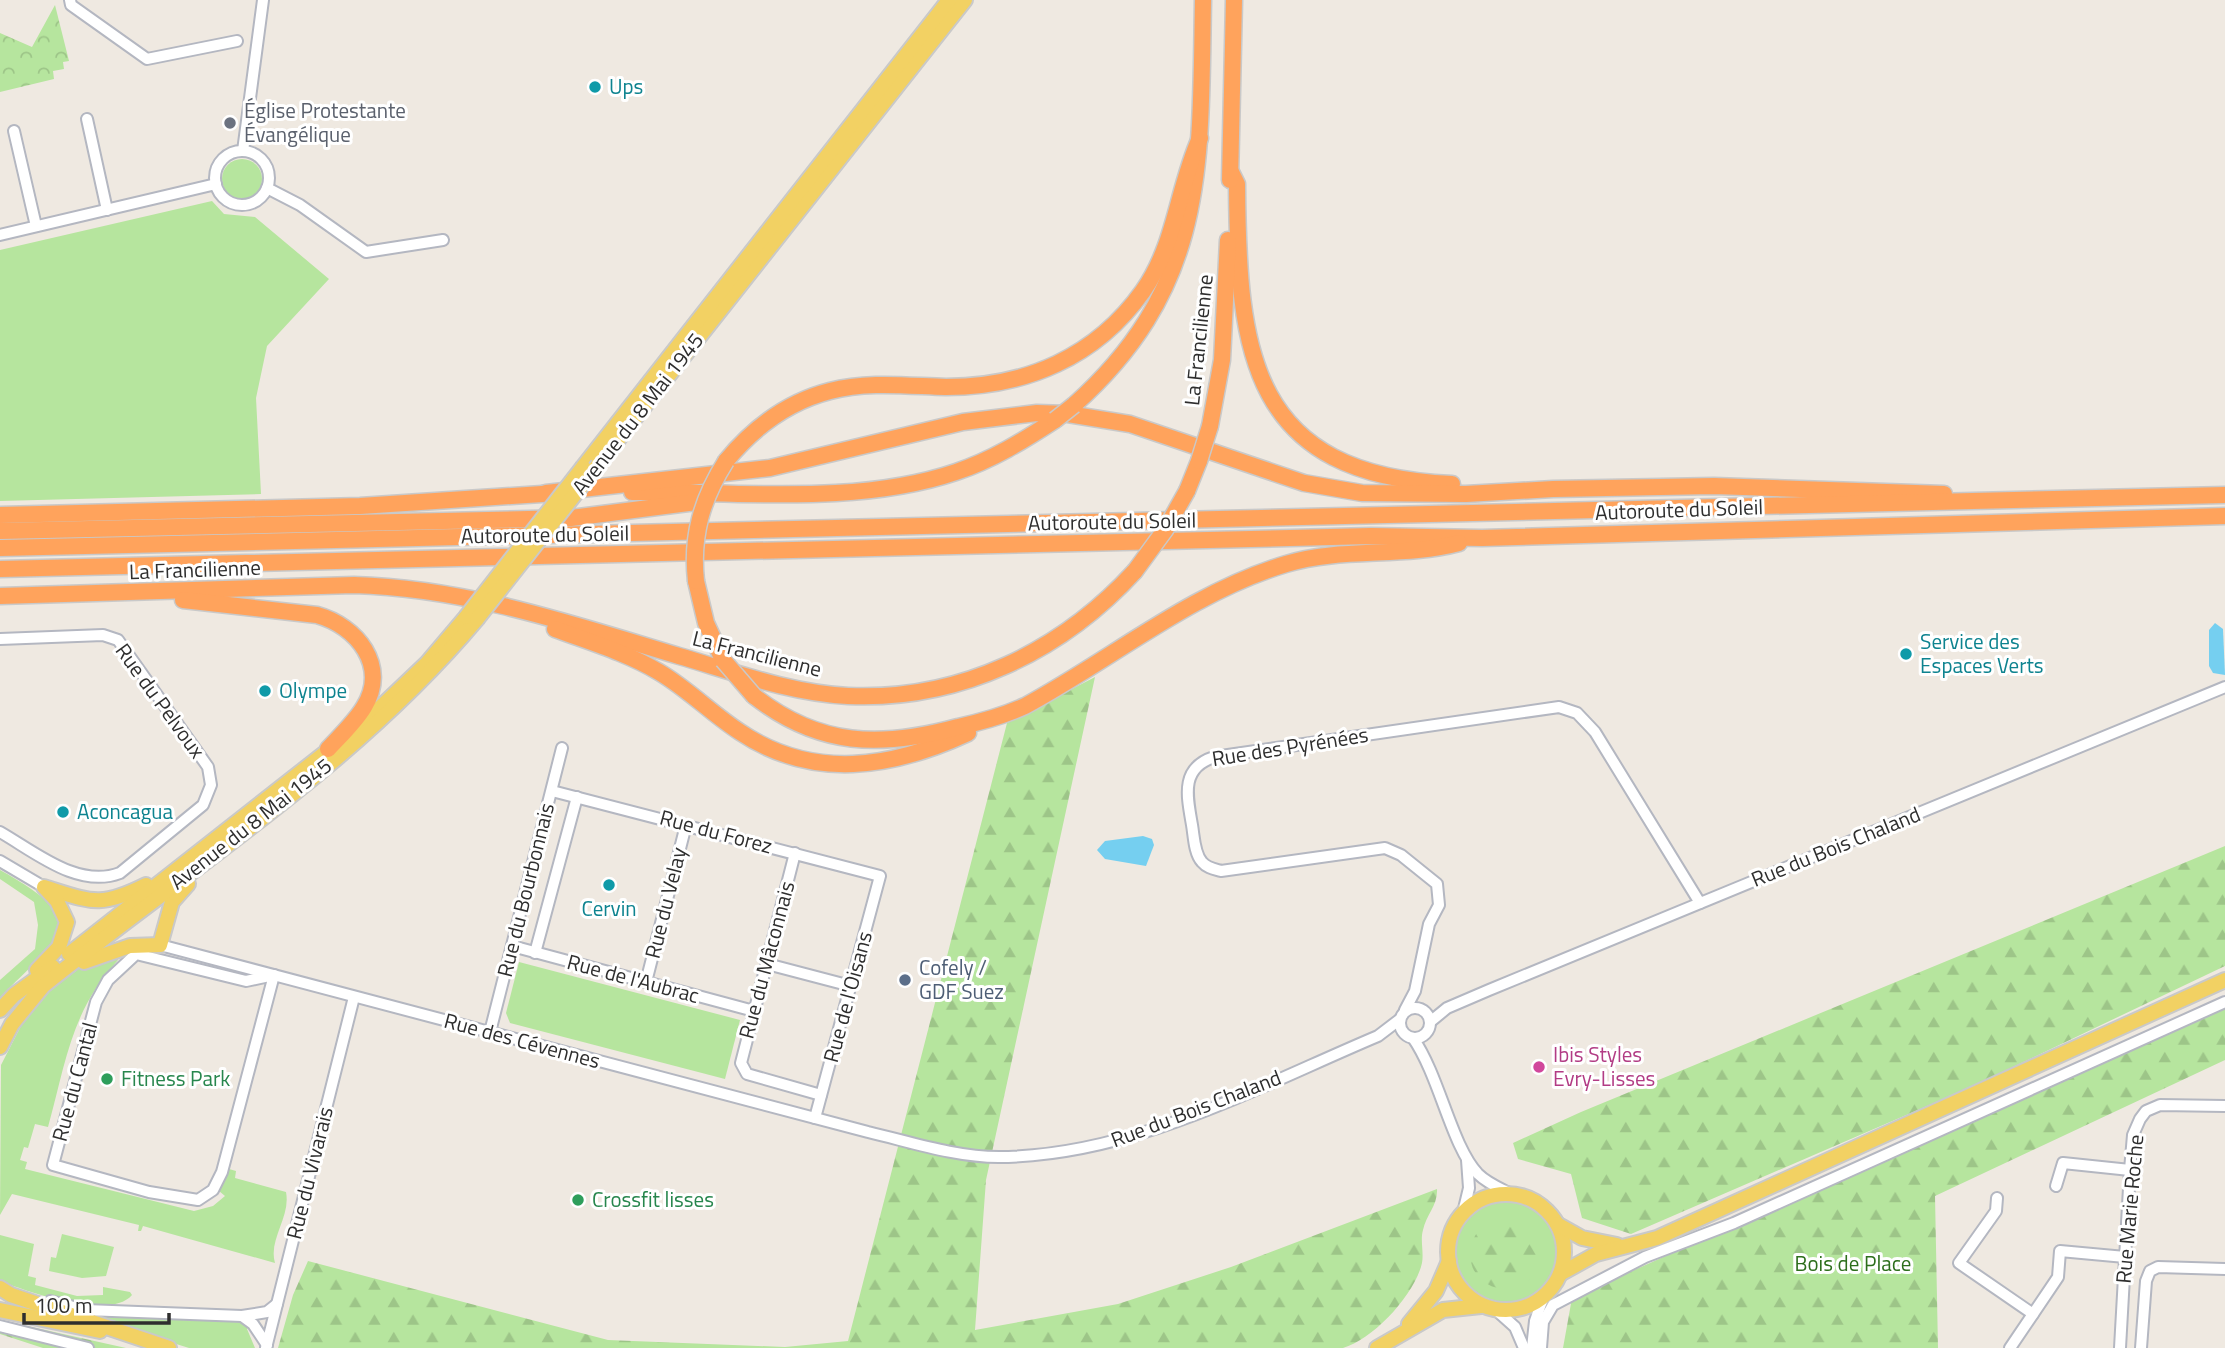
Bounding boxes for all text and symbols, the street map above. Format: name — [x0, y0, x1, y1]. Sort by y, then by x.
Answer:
place label: Ups — [609, 70, 643, 102]
marker: Ups — [587, 79, 603, 95]
place label: Église Protestante Évangélique — [244, 94, 406, 150]
marker: Église Protestante Évangélique — [222, 115, 238, 131]
street label: La Francilienne — [1175, 273, 1221, 407]
street label: Avenue du 8 Mai 1945 — [564, 326, 711, 501]
street label: Autoroute du Soleil — [1594, 490, 1764, 528]
street label: Autoroute du Soleil — [1028, 504, 1196, 538]
street label: Autoroute du Soleil — [461, 517, 629, 551]
street label: La Francilienne — [129, 551, 261, 587]
street label: La Francilienne — [689, 622, 825, 685]
place label: Service des Espaces Verts — [1920, 625, 2044, 681]
street label: Rue du Pelvoux — [108, 636, 214, 765]
marker: Service des Espaces Verts — [1898, 646, 1914, 662]
place label: Olympe — [279, 674, 347, 706]
marker: Olympe — [257, 683, 273, 699]
street label: Rue des Pyrénées — [1209, 718, 1370, 774]
street label: Avenue du 8 Mai 1945 — [163, 750, 338, 897]
place label: Aconcagua — [77, 795, 173, 827]
street label: Rue du Bois Chaland — [1746, 797, 1925, 895]
street label: Rue du Bourbonnais — [488, 799, 562, 980]
street label: Rue du Forez — [657, 801, 776, 861]
marker: Aconcagua — [55, 804, 71, 820]
street label: Rue du Velay — [636, 844, 694, 962]
marker: Cervin — [601, 877, 617, 893]
street label: Rue du Mâconnais — [730, 877, 802, 1042]
place label: Cervin — [581, 892, 637, 924]
street label: Rue de l'Oisans — [814, 928, 880, 1066]
street label: Rue de l'Aubrac — [564, 945, 703, 1011]
place label: Cofely / GDF Suez — [919, 951, 1004, 1007]
marker: Cofely / GDF Suez — [897, 972, 913, 988]
street label: Rue des Cévennes — [441, 1004, 604, 1076]
street label: Rue du Cantal — [43, 1019, 105, 1145]
place label: Ibis Styles Evry-Lisses — [1553, 1038, 1655, 1094]
marker: Ibis Styles Evry-Lisses — [1531, 1059, 1547, 1075]
street label: Rue du Bois Chaland — [1106, 1061, 1285, 1155]
place label: Fitness Park — [121, 1062, 230, 1094]
marker: Fitness Park — [99, 1071, 115, 1087]
street label: Rue du Vivarais — [277, 1103, 341, 1242]
street label: Rue Marie Roche — [2107, 1133, 2151, 1285]
place label: Crossfit lisses — [592, 1183, 714, 1215]
marker: Crossfit lisses — [570, 1192, 586, 1208]
park label: Bois de Place — [1795, 1247, 1911, 1279]
scale bar — [24, 1282, 170, 1326]
text: 100 m — [35, 1289, 92, 1321]

